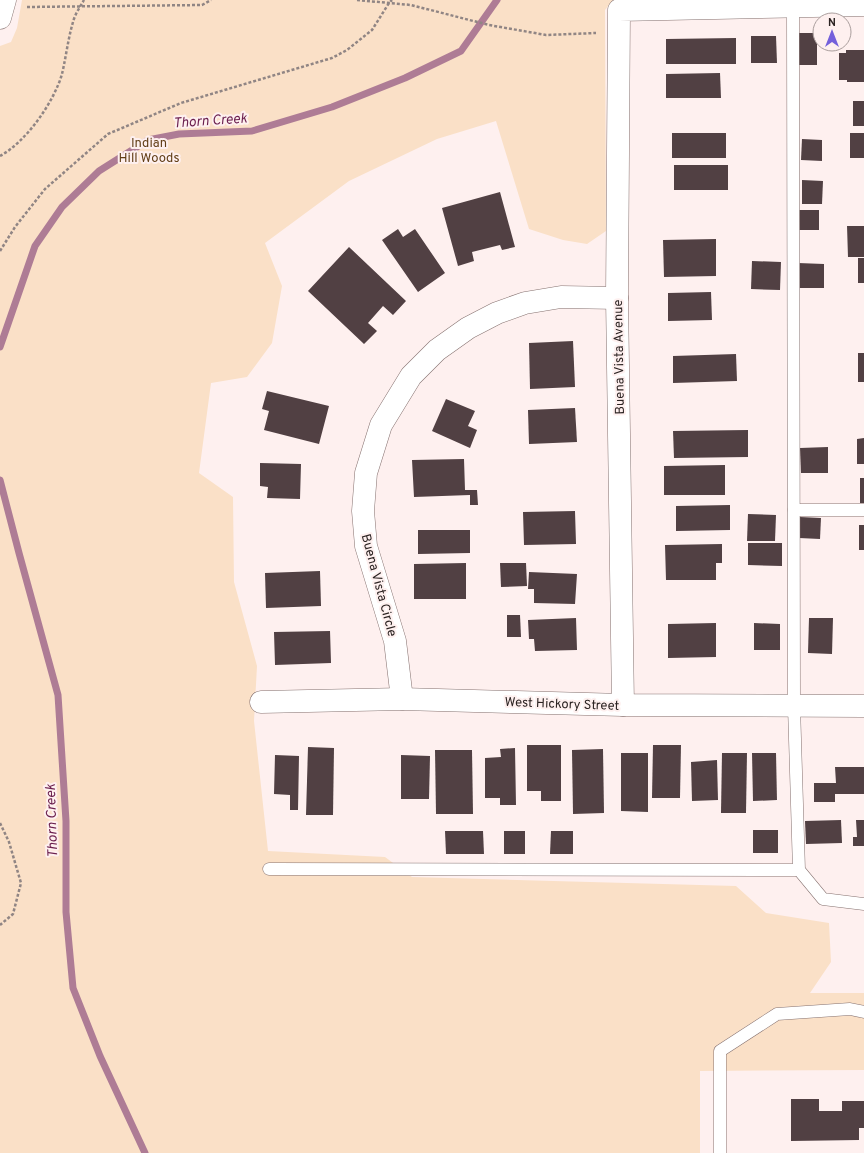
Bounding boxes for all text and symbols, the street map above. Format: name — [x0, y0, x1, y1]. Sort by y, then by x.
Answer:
north arrow — [812, 12, 852, 52]
text: N — [828, 16, 836, 30]
water label: Thorn Creek — [173, 110, 249, 133]
park label: Indian Hill Woods — [119, 136, 180, 167]
street label: Buena Vista Avenue — [611, 299, 629, 415]
street label: Buena Vista Circle — [357, 533, 399, 639]
street label: West Hickory Street — [504, 695, 620, 715]
water label: Thorn Creek — [43, 783, 62, 858]

